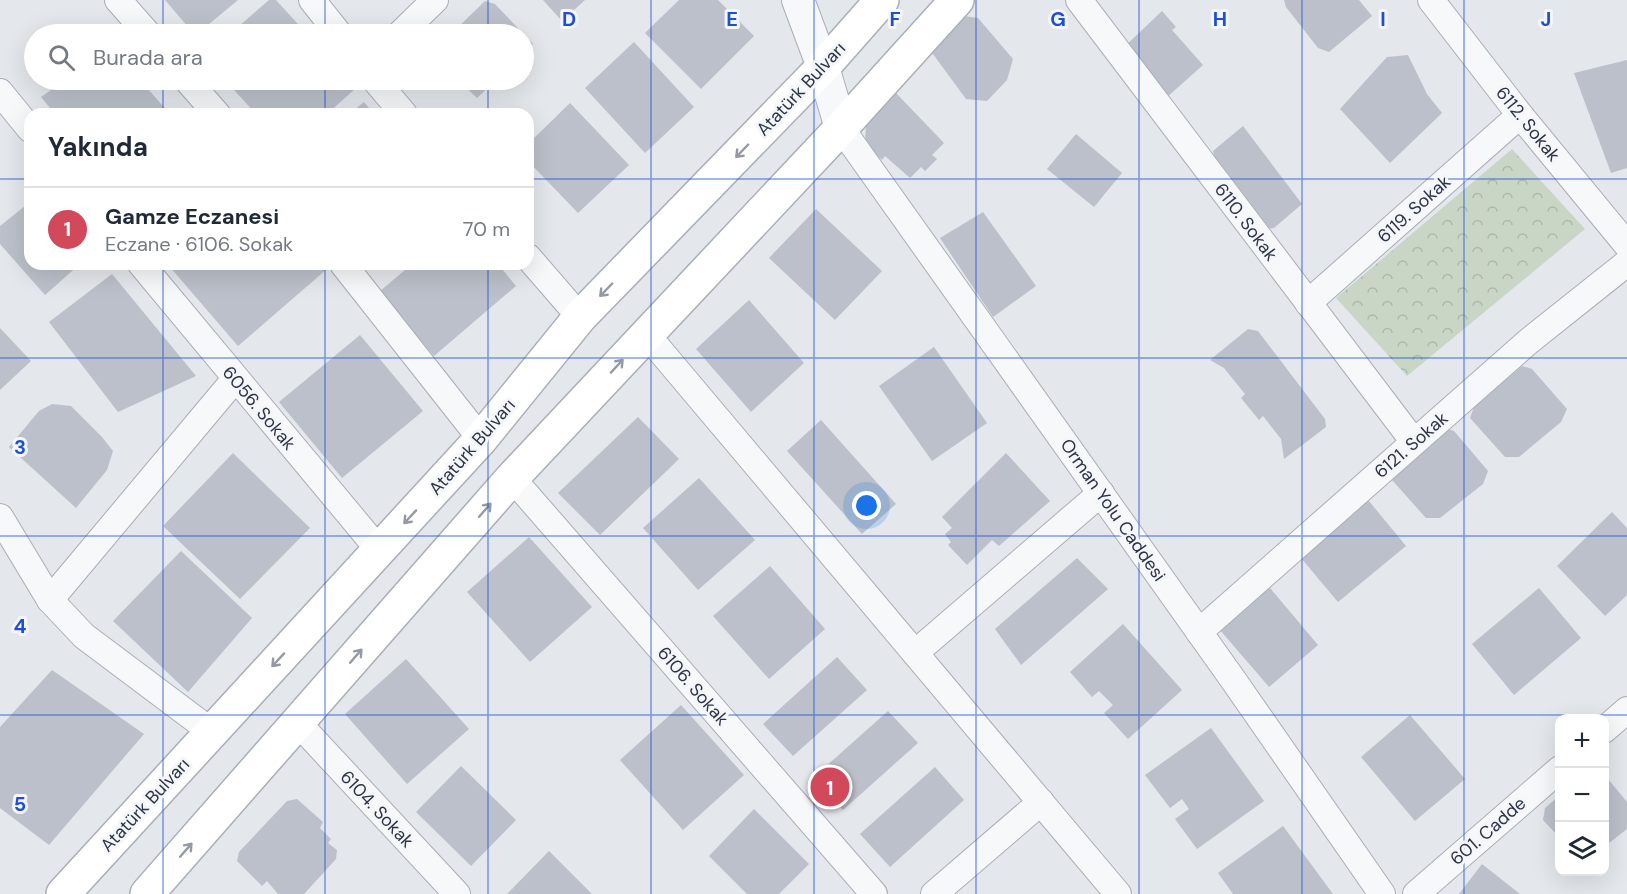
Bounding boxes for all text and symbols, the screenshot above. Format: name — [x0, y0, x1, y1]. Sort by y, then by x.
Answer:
text: D — [562, 6, 576, 32]
text: E — [726, 6, 738, 32]
text: F — [889, 6, 901, 32]
text: G — [1050, 6, 1066, 32]
text: H — [1213, 6, 1227, 32]
text: I — [1380, 6, 1386, 32]
text: J — [1541, 6, 1551, 32]
search box — [24, 24, 534, 90]
street label: Atatürk Bulvarı — [751, 37, 851, 141]
icon: search — [45, 41, 78, 74]
text: Burada ara — [93, 43, 203, 72]
street label: 6112. Sokak — [1490, 81, 1566, 167]
text: Yakında — [48, 130, 148, 164]
one-way arrow — [735, 143, 749, 158]
street label: 6119. Sokak — [1372, 170, 1456, 248]
street label: 6110. Sokak — [1209, 178, 1283, 266]
text: Gamze Eczanesi — [105, 202, 279, 231]
text: 1 — [64, 216, 71, 242]
text: 70 m — [463, 216, 510, 242]
text: Eczane · 6106. Sokak — [105, 231, 293, 257]
one-way arrow — [599, 283, 613, 298]
one-way arrow — [610, 359, 624, 374]
street label: 6056. Sokak — [217, 361, 301, 455]
street label: Atatürk Bulvarı — [423, 394, 521, 500]
street label: 6121. Sokak — [1369, 406, 1453, 484]
text: 3 — [14, 434, 26, 460]
street label: Orman Yolu Caddesi — [1055, 434, 1171, 586]
your location — [852, 491, 881, 520]
one-way arrow — [478, 502, 492, 517]
one-way arrow — [403, 509, 417, 524]
text: 4 — [14, 613, 27, 639]
street label: 6106. Sokak — [652, 641, 734, 731]
one-way arrow — [349, 649, 363, 664]
one-way arrow — [271, 653, 285, 668]
map controls — [1555, 714, 1609, 876]
button: + — [1555, 714, 1609, 768]
street label: Atatürk Bulvarı — [95, 753, 195, 857]
pin: 1 — [810, 764, 850, 810]
street label: 6104. Sokak — [335, 765, 419, 853]
button: − — [1555, 768, 1609, 822]
text: 5 — [14, 791, 26, 817]
street label: 601. Cadde — [1445, 791, 1531, 871]
button: layers — [1555, 822, 1609, 876]
one-way arrow — [179, 843, 193, 858]

